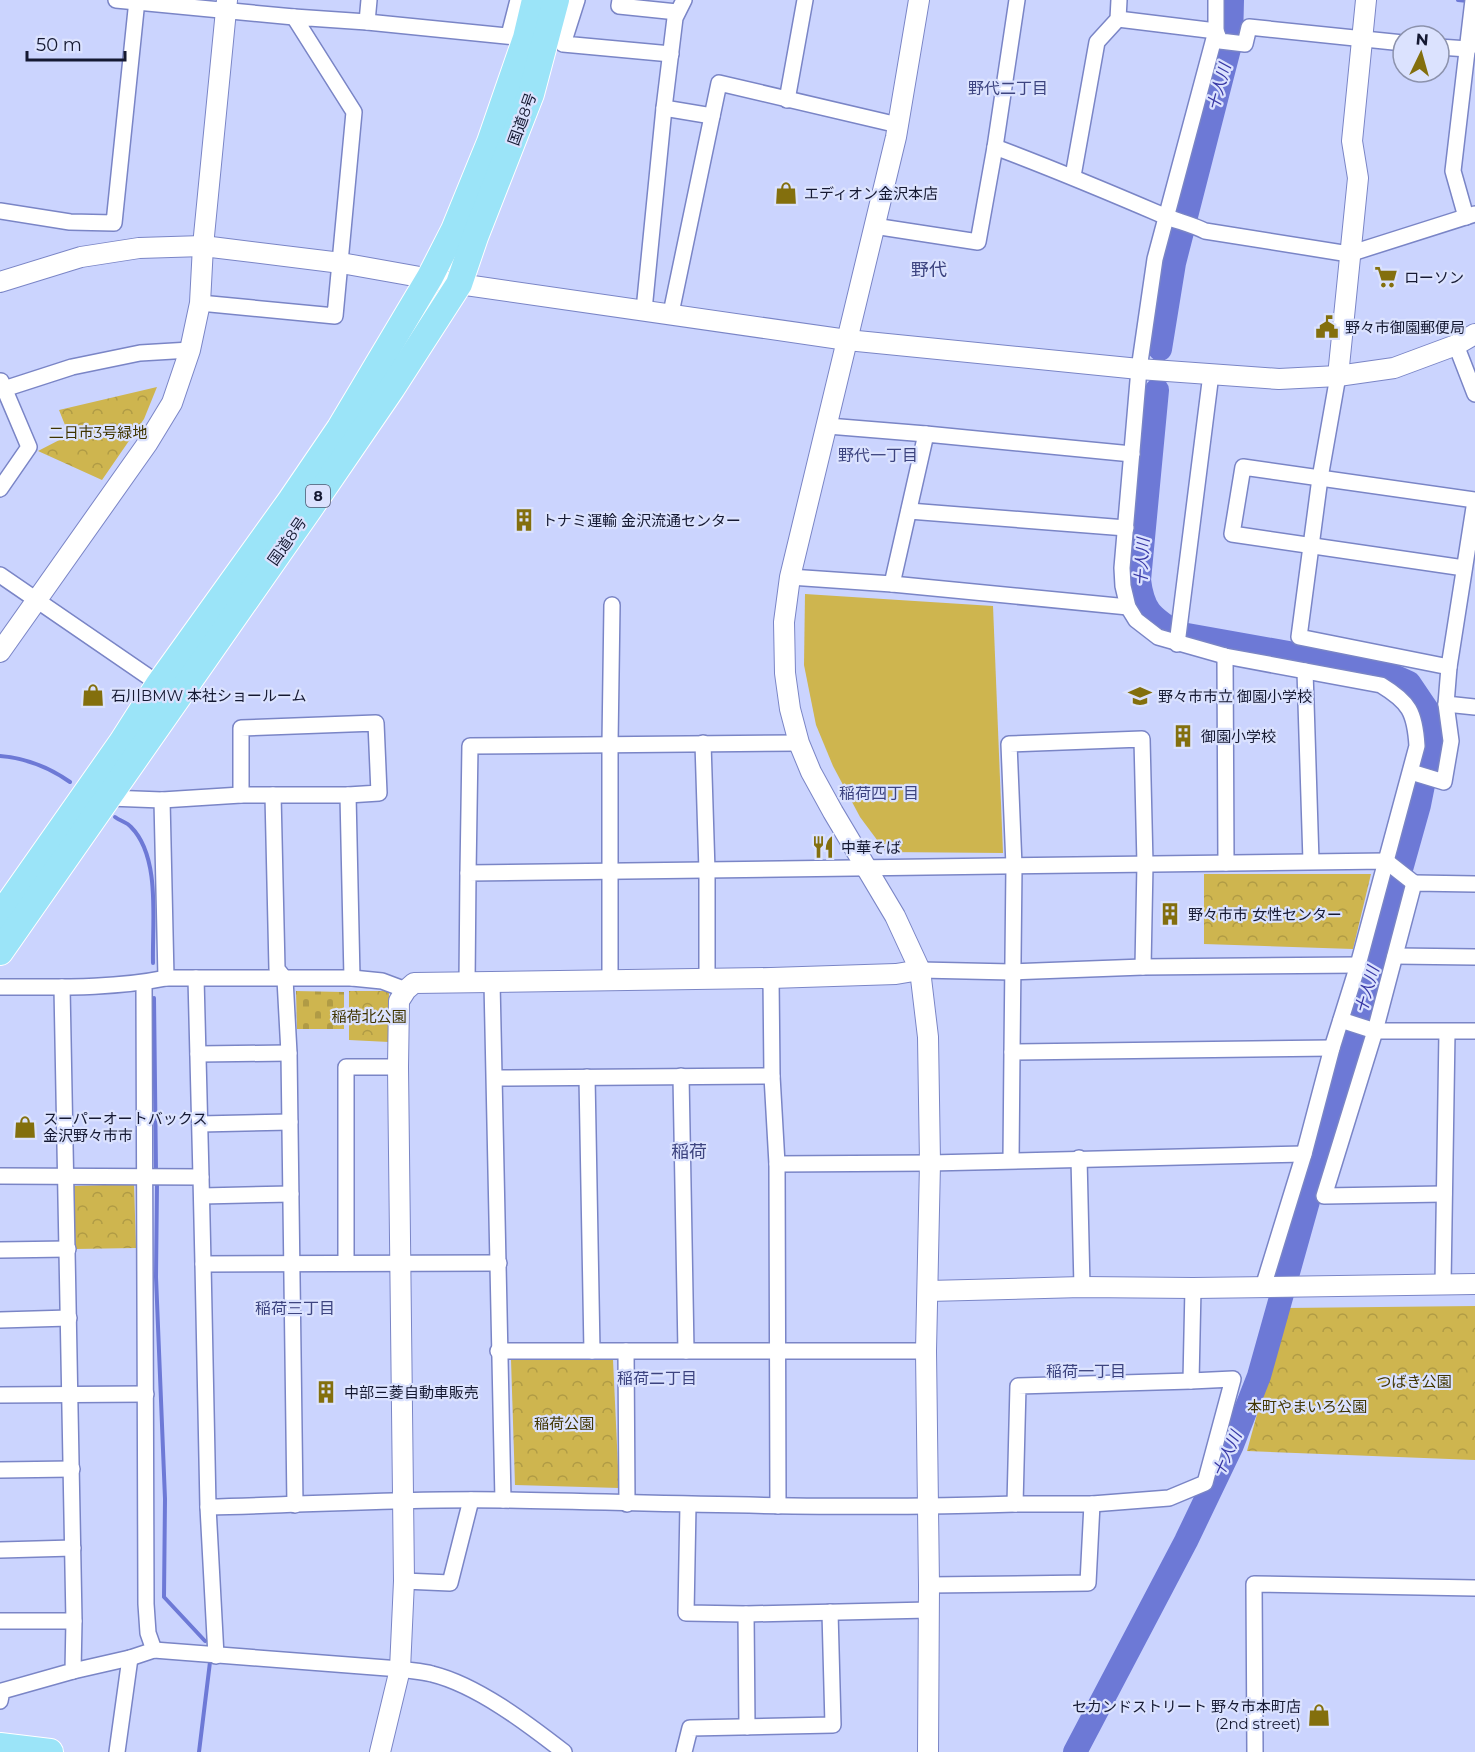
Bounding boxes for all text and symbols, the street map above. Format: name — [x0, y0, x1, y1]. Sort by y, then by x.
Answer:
scale bar — [27, 24, 124, 62]
north arrow — [1391, 24, 1451, 84]
text: N — [1415, 30, 1430, 50]
text: 50 m — [36, 34, 82, 56]
water label: 十人川 — [1204, 59, 1235, 113]
district label: 野代二丁目 — [968, 79, 1048, 98]
street label: 国道8号 — [504, 90, 540, 148]
shop icon: エディオン金沢本店 — [773, 180, 799, 206]
place label: エディオン金沢本店 — [804, 184, 938, 203]
district label: 野代 — [911, 259, 947, 281]
supermarket icon: ローソン — [1373, 264, 1399, 290]
place label: ローソン — [1404, 268, 1464, 287]
public building icon: 野々市御園郵便局 — [1314, 314, 1340, 340]
place label: 野々市御園郵便局 — [1345, 318, 1465, 337]
park label: 二日市3号緑地 — [49, 423, 147, 442]
district label: 野代一丁目 — [838, 446, 918, 465]
road number: 8 — [306, 485, 330, 507]
building icon: トナミ運輸 金沢流通センター — [511, 507, 537, 533]
place label: トナミ運輸 金沢流通センター — [542, 511, 741, 530]
street label: 国道8号 — [264, 513, 310, 569]
water label: 十人川 — [1131, 536, 1153, 586]
shop icon: 石川BMW 本社ショールーム — [80, 682, 106, 708]
school or university icon: 野々市市立 御園小学校 — [1127, 683, 1153, 709]
place label: 石川BMW 本社ショールーム — [111, 686, 307, 705]
place label: 野々市市立 御園小学校 — [1158, 687, 1312, 706]
building icon: 御園小学校 — [1170, 723, 1196, 749]
place label: 御園小学校 — [1201, 727, 1276, 746]
district label: 稲荷四丁目 — [839, 784, 919, 803]
restaurant icon: 中華そば — [810, 834, 836, 860]
place label: 中華そば — [841, 838, 901, 857]
building icon: 野々市市 女性センター — [1157, 901, 1183, 927]
place label: 野々市市 女性センター — [1188, 905, 1342, 924]
water label: 十人川 — [1351, 962, 1383, 1016]
park label: 稲荷北公園 — [331, 1007, 407, 1026]
place label: スーパーオートバックス 金沢野々市市 — [43, 1109, 207, 1145]
shop icon: スーパーオートバックス 金沢野々市市 — [12, 1114, 38, 1140]
district label: 稲荷 — [671, 1141, 707, 1163]
district label: 稲荷三丁目 — [255, 1299, 335, 1318]
district label: 稲荷一丁目 — [1046, 1362, 1126, 1381]
district label: 稲荷二丁目 — [617, 1369, 697, 1388]
park label: つばき公園 — [1376, 1372, 1452, 1391]
building icon: 中部三菱自動車販売 — [313, 1379, 339, 1405]
place label: 中部三菱自動車販売 — [344, 1383, 479, 1402]
park label: 本町やまいろ公園 — [1247, 1397, 1367, 1416]
park label: 稲荷公園 — [534, 1414, 594, 1433]
water label: 十人川 — [1209, 1426, 1246, 1480]
place label: セカンドストリート 野々市本町店 (2nd street) — [1072, 1697, 1301, 1733]
shop icon: セカンドストリート 野々市本町店 (2nd street) — [1306, 1702, 1332, 1728]

